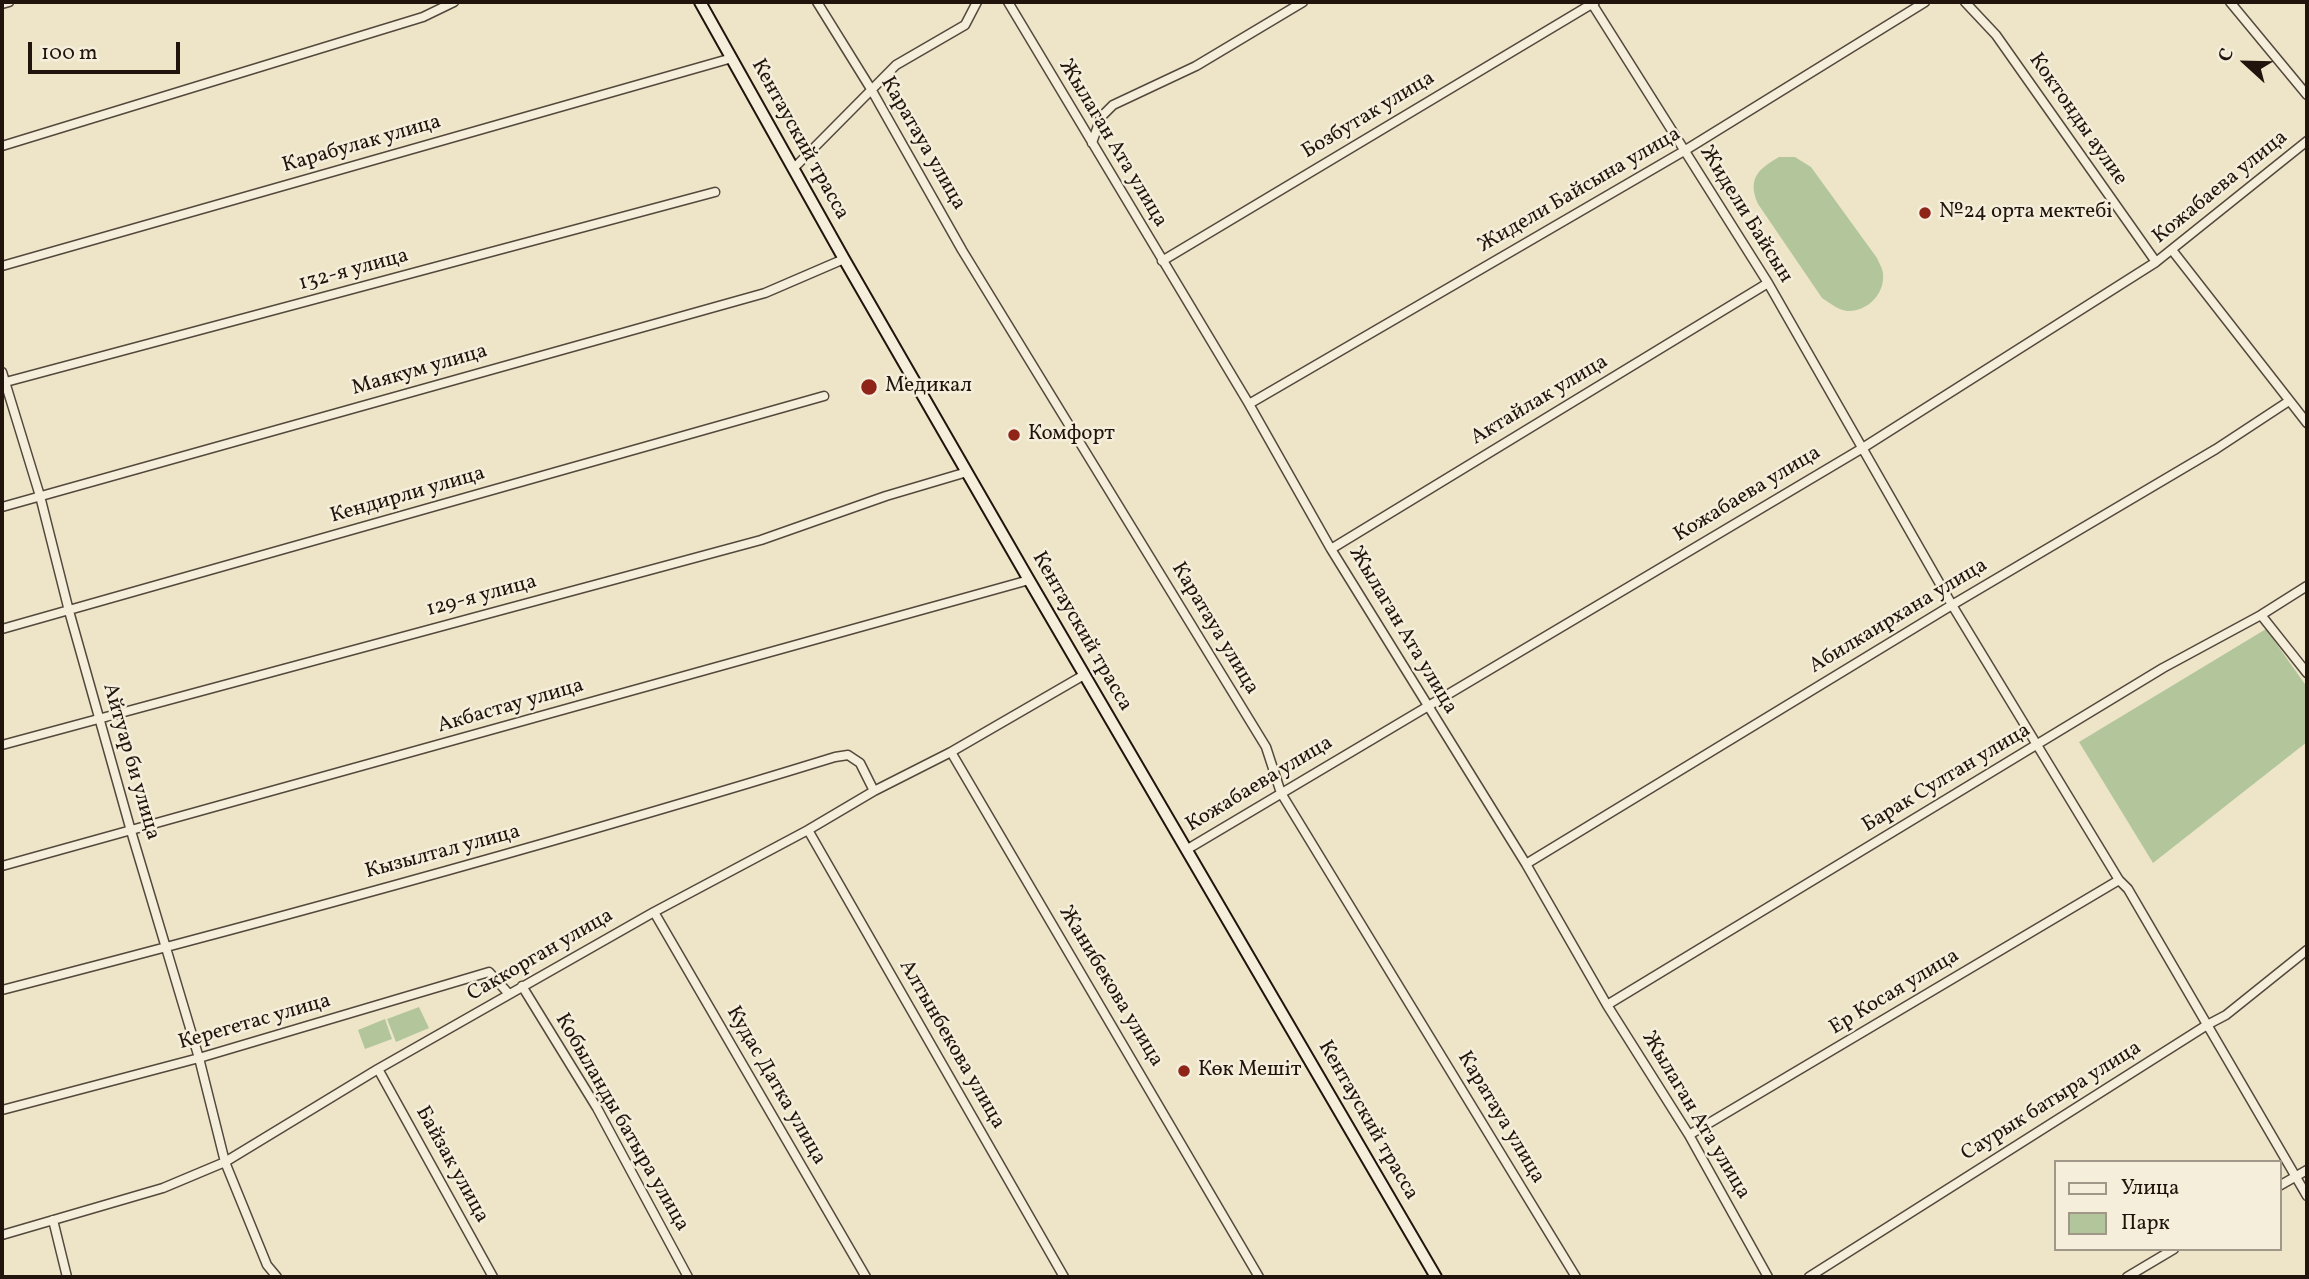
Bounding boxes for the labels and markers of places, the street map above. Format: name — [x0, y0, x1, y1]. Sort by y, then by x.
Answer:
place label: №24 орта мектебі — [1939, 200, 2113, 226]
marker: №24 орта мектебі — [1917, 205, 1933, 221]
place label: Медикал — [885, 374, 972, 400]
marker: Медикал — [859, 377, 879, 397]
place label: Комфорт — [1028, 422, 1115, 448]
marker: Комфорт — [1006, 427, 1022, 443]
place label: Көк Мешіт — [1198, 1058, 1301, 1084]
marker: Көк Мешіт — [1176, 1063, 1192, 1079]

